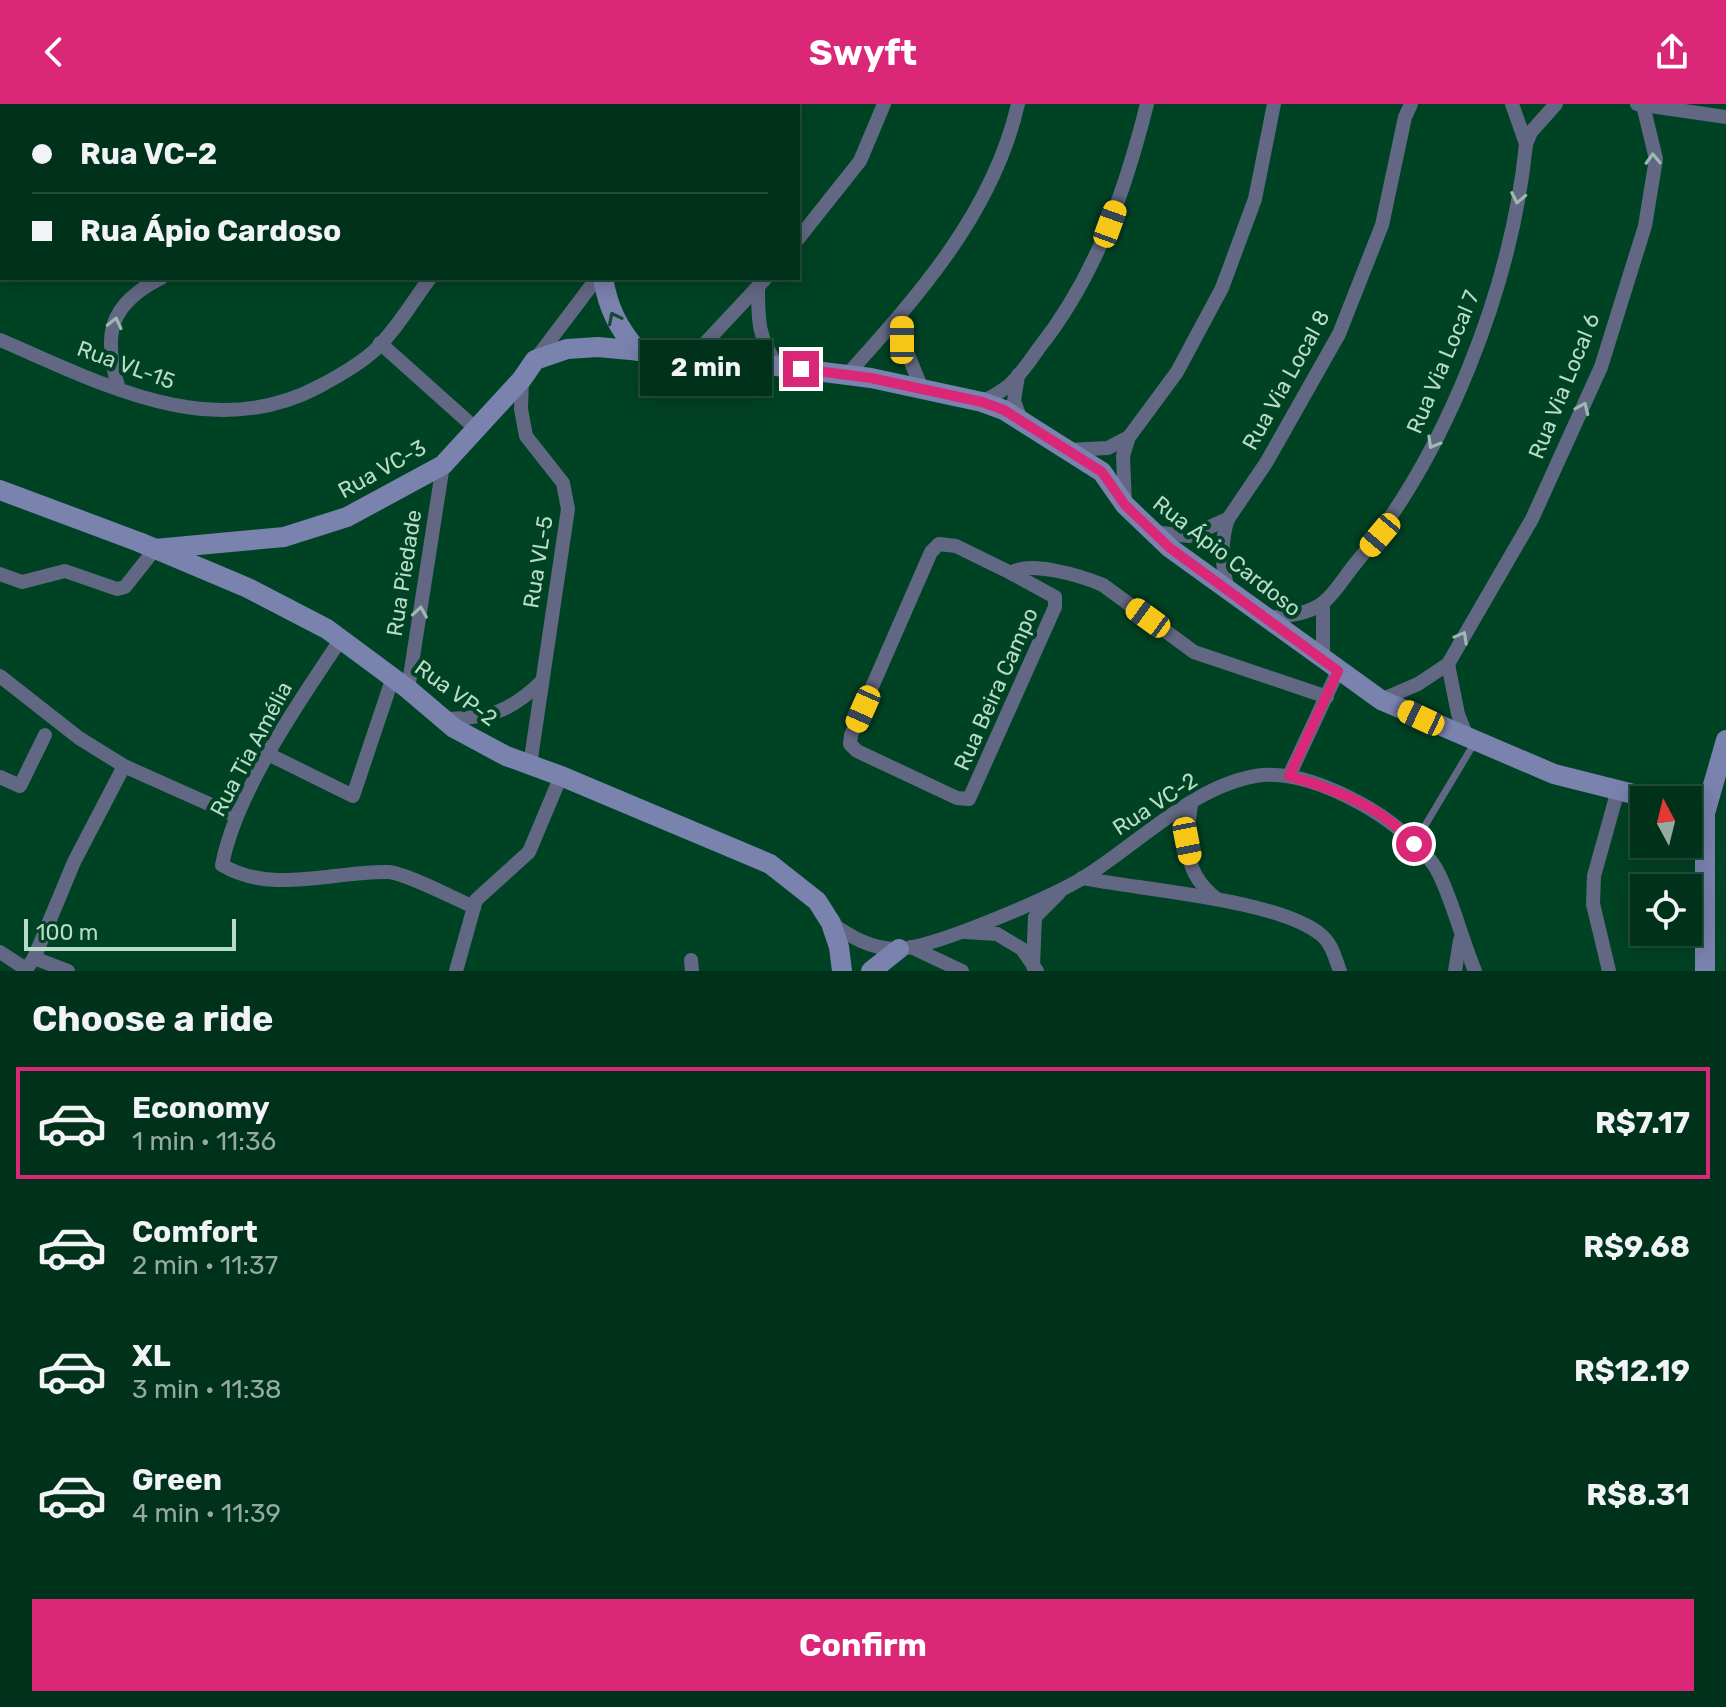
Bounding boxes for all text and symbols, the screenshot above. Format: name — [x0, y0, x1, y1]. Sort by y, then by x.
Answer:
icon: back — [32, 30, 76, 74]
icon: share — [1650, 30, 1694, 74]
text: Swyft — [809, 31, 917, 74]
text: Rua VC-2 — [80, 136, 217, 172]
one-way arrow — [1645, 153, 1662, 165]
one-way arrow — [1510, 191, 1527, 205]
car — [1091, 197, 1129, 251]
text: Rua Ápio Cardoso — [80, 213, 341, 249]
street label: Rua Via Local 7 — [1401, 286, 1485, 438]
street label: Rua Via Local 8 — [1236, 305, 1336, 455]
street label: Rua Via Local 6 — [1522, 309, 1606, 463]
one-way arrow — [608, 311, 624, 326]
one-way arrow — [106, 316, 123, 330]
car — [890, 316, 914, 364]
street label: Rua VL-15 — [73, 335, 179, 395]
callout: 2 min — [641, 341, 773, 397]
route end — [783, 351, 819, 387]
text: 2 min — [671, 352, 741, 383]
one-way arrow — [1573, 401, 1589, 416]
street label: Rua VC-3 — [333, 434, 431, 504]
one-way arrow — [1427, 434, 1443, 449]
street label: Rua Ápio Cardoso — [1148, 490, 1306, 622]
street label: Rua Piedade — [381, 508, 427, 638]
car — [1355, 509, 1405, 561]
street label: Rua VL-5 — [517, 514, 559, 610]
car — [1122, 594, 1174, 642]
street label: Rua Beira Campo — [948, 603, 1044, 775]
one-way arrow — [411, 605, 428, 619]
one-way arrow — [1452, 632, 1468, 646]
street label: Rua VP-2 — [409, 654, 503, 732]
street label: Rua Tia Amélia — [204, 677, 298, 821]
car — [842, 682, 884, 736]
car — [1394, 697, 1448, 739]
street label: Rua VC-2 — [1108, 767, 1202, 841]
north arrow — [1630, 786, 1702, 858]
map controls — [1630, 786, 1702, 946]
car — [1171, 815, 1203, 867]
route start — [1396, 826, 1432, 862]
button: locate — [1630, 874, 1702, 946]
scale bar — [24, 915, 236, 951]
text: 100 m — [36, 919, 98, 946]
text: Choose a ride — [32, 997, 273, 1040]
icon: car — [36, 1087, 108, 1159]
text: Economy — [132, 1090, 270, 1126]
text: R$7.17 — [1595, 1105, 1690, 1141]
text: 1 min · 11:36 — [132, 1126, 276, 1157]
icon: car — [36, 1211, 108, 1283]
text: Comfort — [132, 1214, 258, 1250]
text: R$9.68 — [1583, 1229, 1690, 1265]
text: 2 min · 11:37 — [132, 1250, 278, 1281]
icon: car — [36, 1335, 108, 1407]
text: XL — [132, 1338, 171, 1374]
text: R$12.19 — [1574, 1353, 1690, 1389]
text: 3 min · 11:38 — [132, 1374, 282, 1405]
icon: car — [36, 1459, 108, 1531]
text: Green — [132, 1462, 222, 1498]
text: R$8.31 — [1586, 1477, 1690, 1513]
text: 4 min · 11:39 — [132, 1498, 281, 1529]
button: Confirm — [32, 1599, 1694, 1691]

